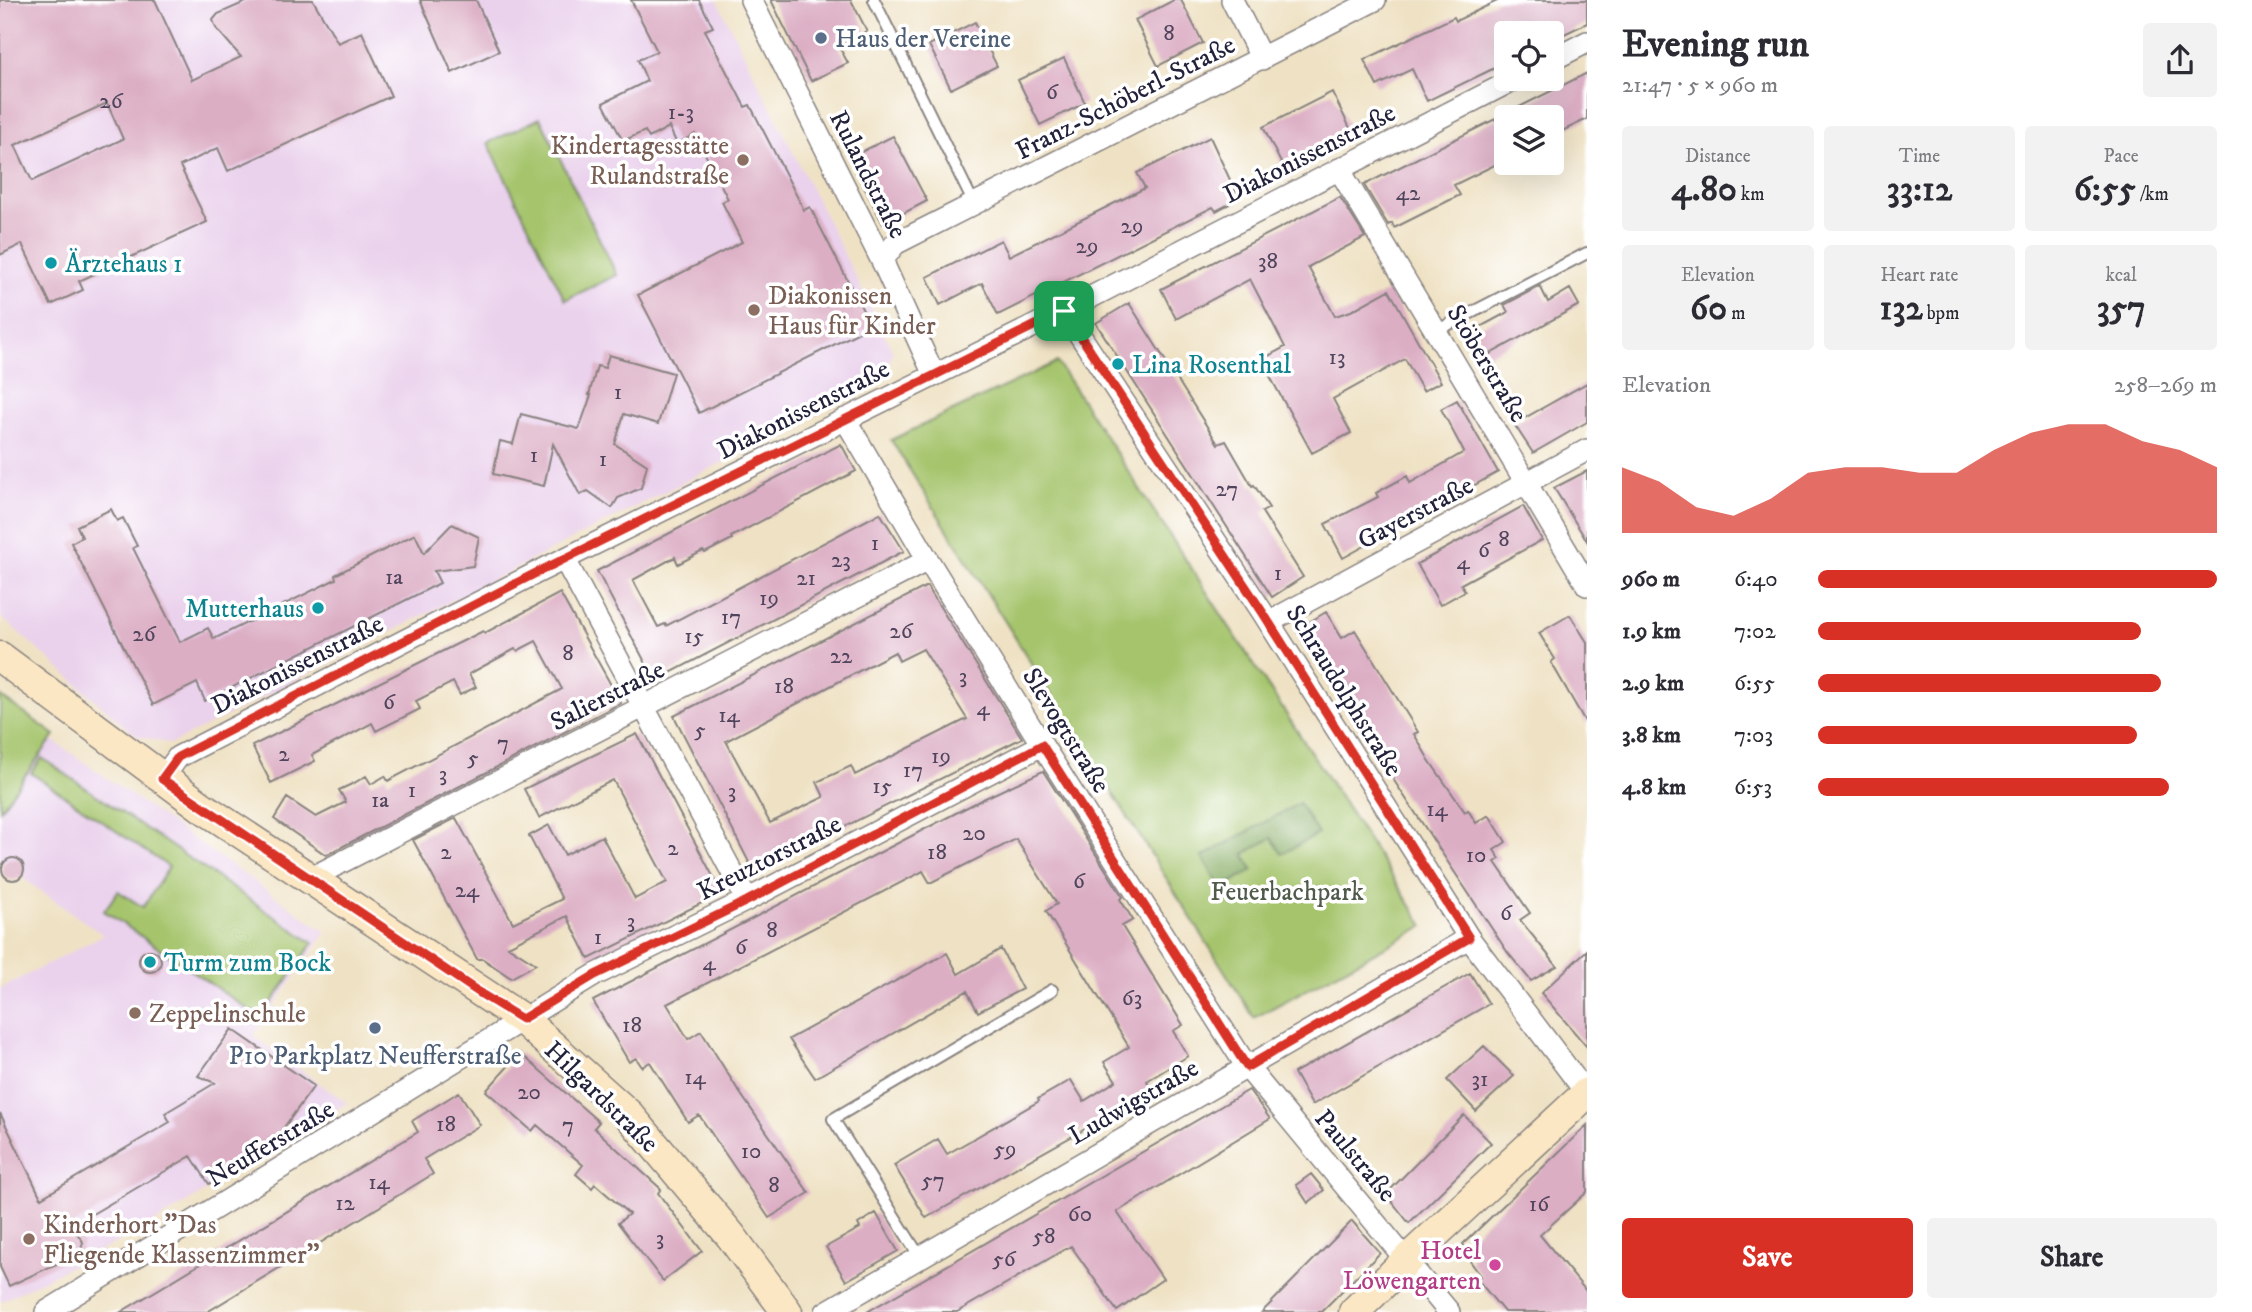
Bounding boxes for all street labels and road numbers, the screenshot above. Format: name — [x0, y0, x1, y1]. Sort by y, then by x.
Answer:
street label: Franz-Schöberl-Straße — [1010, 29, 1241, 168]
street label: Diakonissenstraße — [1218, 97, 1401, 212]
street label: Rulandstraße — [821, 105, 914, 244]
street label: Stöberstraße — [1439, 299, 1535, 429]
street label: Diakonissenstraße — [712, 353, 895, 468]
street label: Gayerstraße — [1352, 469, 1479, 557]
street label: Schraudolphstraße — [1278, 599, 1410, 783]
street label: Diakonissenstraße — [206, 608, 389, 723]
street label: Salierstraße — [545, 654, 670, 739]
street label: Slevogtstraße — [1014, 662, 1117, 799]
street label: Kreuztorstraße — [692, 808, 847, 909]
street label: Hilgardstraße — [537, 1034, 665, 1160]
street label: Ludwigstraße — [1063, 1052, 1205, 1153]
street label: Neufferstraße — [201, 1093, 341, 1195]
street label: Paulstraße — [1307, 1103, 1403, 1209]

